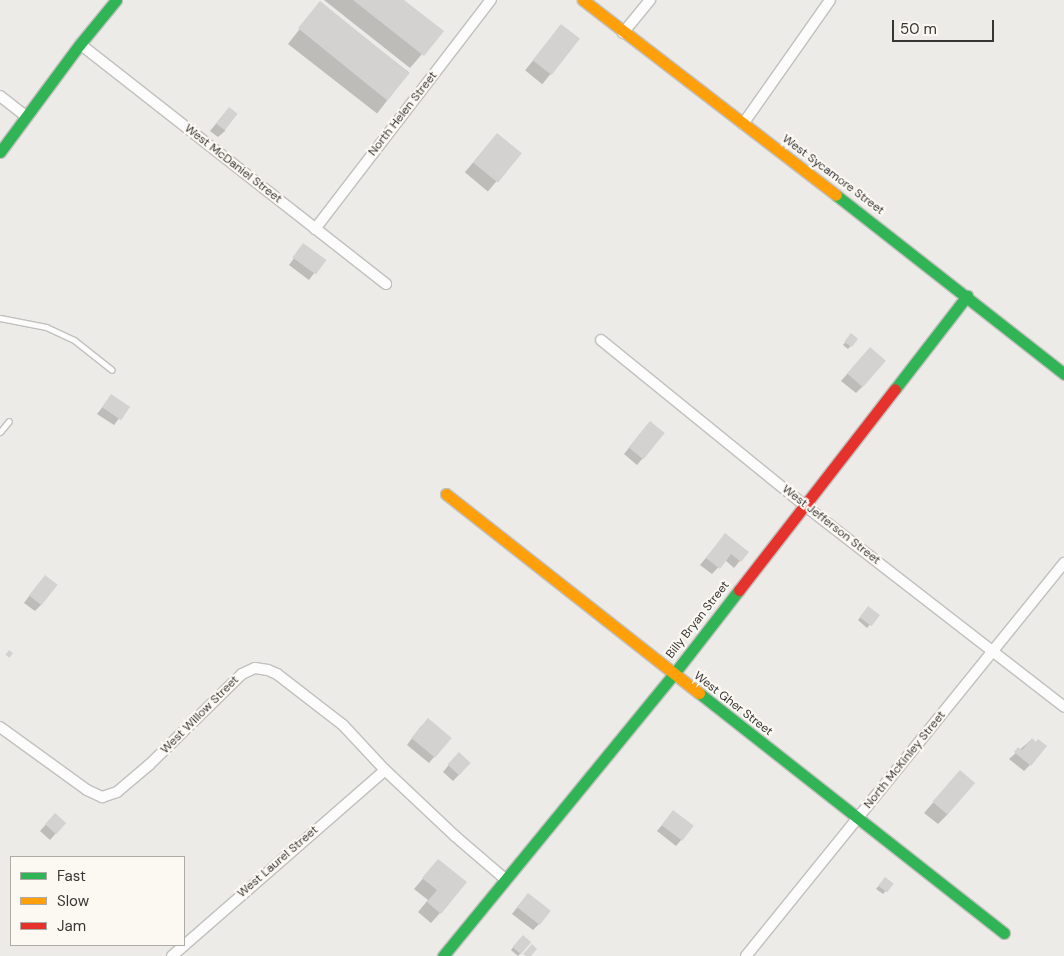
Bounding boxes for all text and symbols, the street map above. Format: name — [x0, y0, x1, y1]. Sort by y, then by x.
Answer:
scale bar — [894, 10, 996, 42]
text: 50 m — [900, 19, 937, 39]
street label: North Helen Street — [366, 69, 440, 159]
street label: West McDaniel Street — [181, 121, 285, 207]
street label: West Sycamore Street — [779, 132, 887, 218]
street label: West Jefferson Street — [779, 482, 883, 568]
street label: Billy Bryan Street — [663, 579, 733, 661]
street label: West Gher Street — [691, 669, 775, 739]
street label: West Willow Street — [158, 673, 242, 757]
street label: North McKinley Street — [861, 708, 949, 812]
street label: West Laurel Street — [235, 823, 321, 901]
legend — [10, 856, 185, 946]
text: Fast — [57, 866, 86, 886]
text: Slow — [57, 891, 89, 911]
text: Jam — [57, 916, 86, 936]

